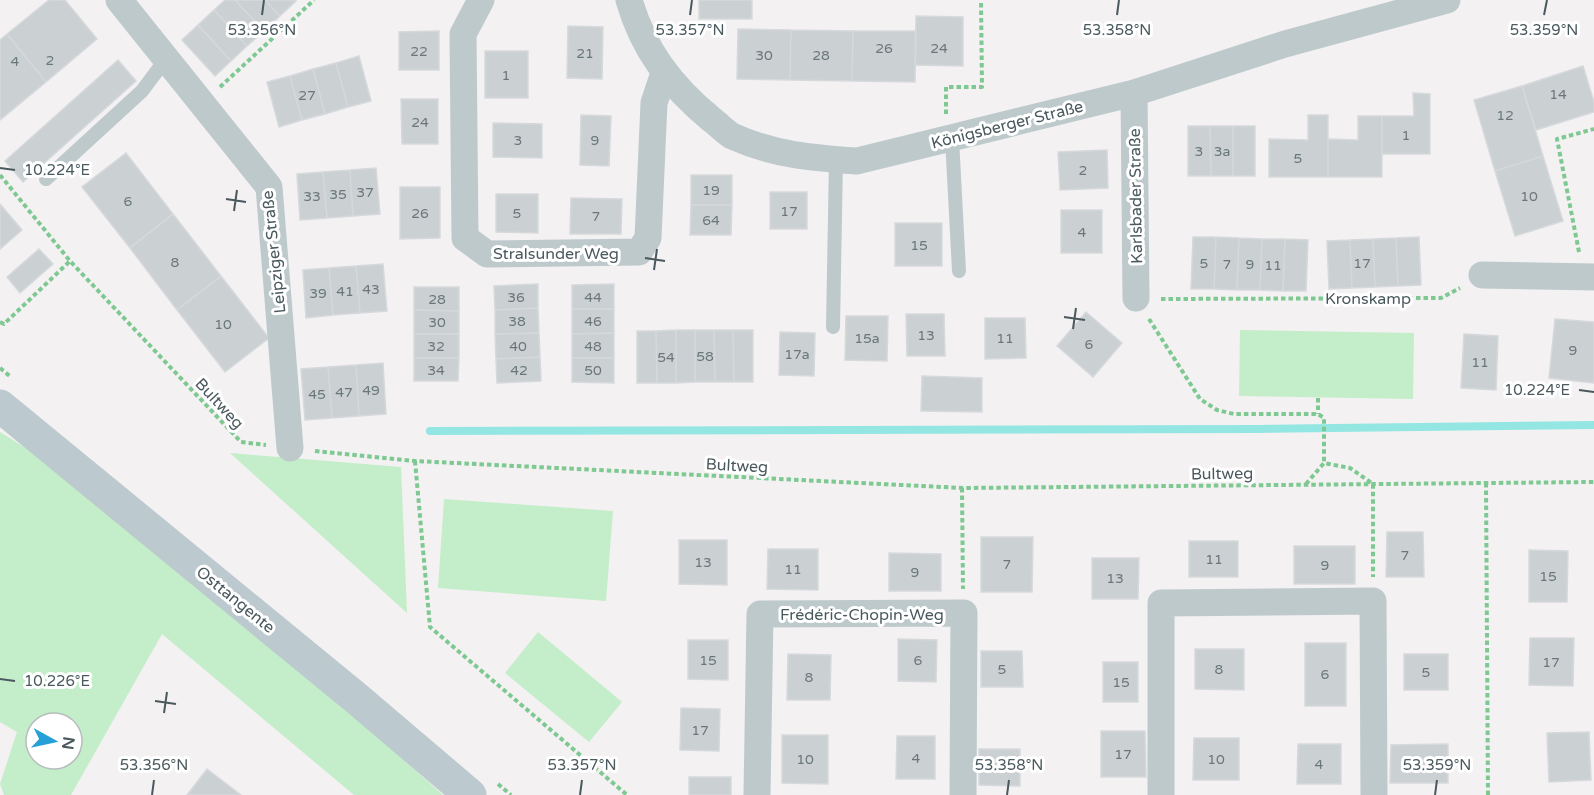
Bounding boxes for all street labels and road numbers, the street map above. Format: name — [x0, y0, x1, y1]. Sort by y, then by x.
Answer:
street label: Königsberger Straße — [929, 96, 1085, 154]
street label: Karlsbader Straße — [1125, 128, 1147, 264]
street label: Leipziger Straße — [258, 190, 290, 314]
street label: Stralsunder Weg — [493, 244, 619, 264]
street label: Kronskamp — [1325, 289, 1411, 309]
street label: Bultweg — [191, 374, 248, 433]
street label: Bultweg — [705, 454, 769, 478]
street label: Bultweg — [1191, 463, 1253, 485]
street label: Osttangente — [192, 562, 279, 638]
street label: Frédéric-Chopin-Weg — [780, 605, 944, 625]

